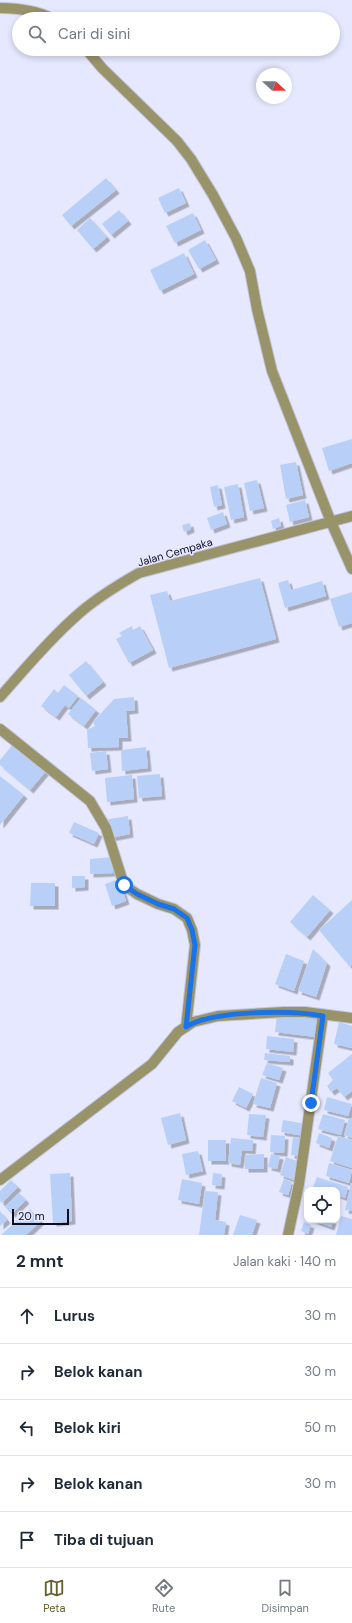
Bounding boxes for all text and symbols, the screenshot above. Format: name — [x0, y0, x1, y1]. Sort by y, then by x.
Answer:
search box — [12, 12, 340, 56]
icon: search — [26, 23, 48, 45]
text: Cari di sini — [58, 24, 130, 44]
north arrow — [256, 68, 292, 104]
street label: Jalan Cempaka — [136, 535, 214, 569]
route start — [115, 876, 133, 894]
route end — [302, 1094, 320, 1112]
map controls — [304, 1187, 340, 1223]
button: locate — [304, 1187, 340, 1223]
scale bar — [12, 1207, 69, 1226]
text: 20 m — [18, 1209, 44, 1223]
text: 2 mnt — [16, 1250, 64, 1272]
text: Jalan kaki · 140 m — [233, 1253, 336, 1270]
icon: ahead — [16, 1305, 38, 1327]
text: Lurus — [54, 1306, 95, 1326]
text: 30 m — [304, 1307, 336, 1324]
icon: right — [16, 1361, 38, 1383]
text: Belok kanan — [54, 1362, 142, 1382]
text: 30 m — [304, 1363, 336, 1380]
icon: left — [16, 1417, 38, 1439]
text: Belok kiri — [54, 1418, 121, 1438]
text: 50 m — [304, 1419, 336, 1436]
icon: right — [16, 1473, 38, 1495]
text: Belok kanan — [54, 1474, 142, 1494]
text: 30 m — [304, 1475, 336, 1492]
icon: arrive — [16, 1529, 38, 1551]
text: Tiba di tujuan — [54, 1530, 154, 1550]
tab: Peta — [43, 1577, 66, 1615]
tab: Rute — [152, 1577, 175, 1615]
tab: Disimpan — [261, 1577, 309, 1615]

